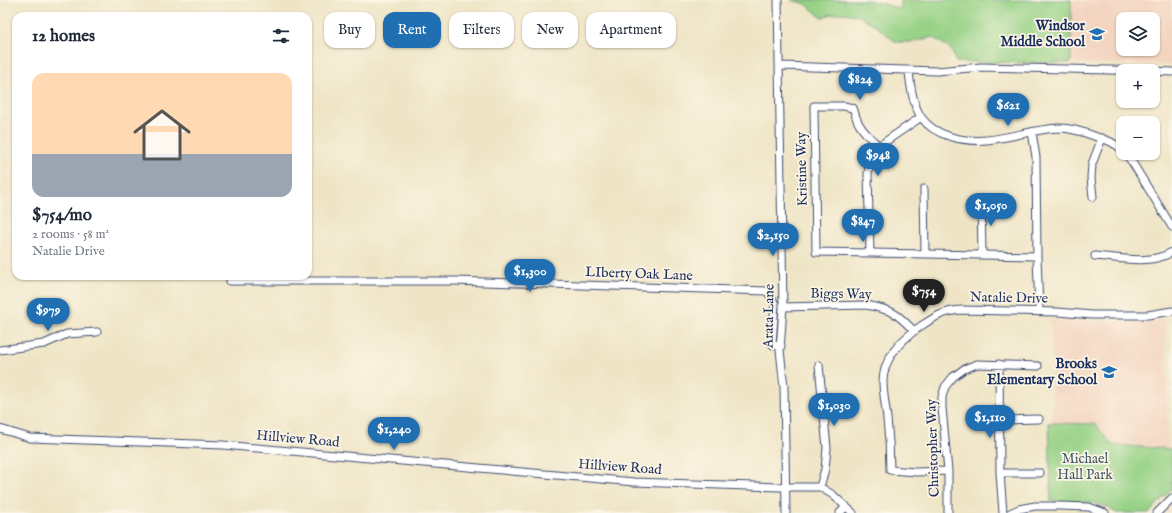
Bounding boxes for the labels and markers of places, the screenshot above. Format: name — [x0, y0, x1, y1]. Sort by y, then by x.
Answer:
place label: Windsor Middle School — [1001, 17, 1086, 51]
school or university icon: Windsor Middle School — [1088, 25, 1106, 43]
pin: $824 — [836, 67, 884, 101]
pin: $621 — [984, 93, 1032, 127]
pin: $948 — [854, 143, 902, 177]
pin: $1,050 — [958, 193, 1024, 227]
pin: $847 — [839, 209, 887, 243]
pin: $2,150 — [740, 223, 806, 257]
pin: $1,300 — [497, 259, 563, 293]
pin: $754 — [900, 279, 948, 313]
pin: $979 — [24, 298, 72, 332]
place label: Brooks Elementary School — [987, 355, 1098, 389]
school or university icon: Brooks Elementary School — [1100, 363, 1118, 381]
pin: $1,030 — [801, 393, 867, 427]
pin: $1,110 — [957, 405, 1023, 439]
pin: $1,240 — [361, 417, 427, 451]

